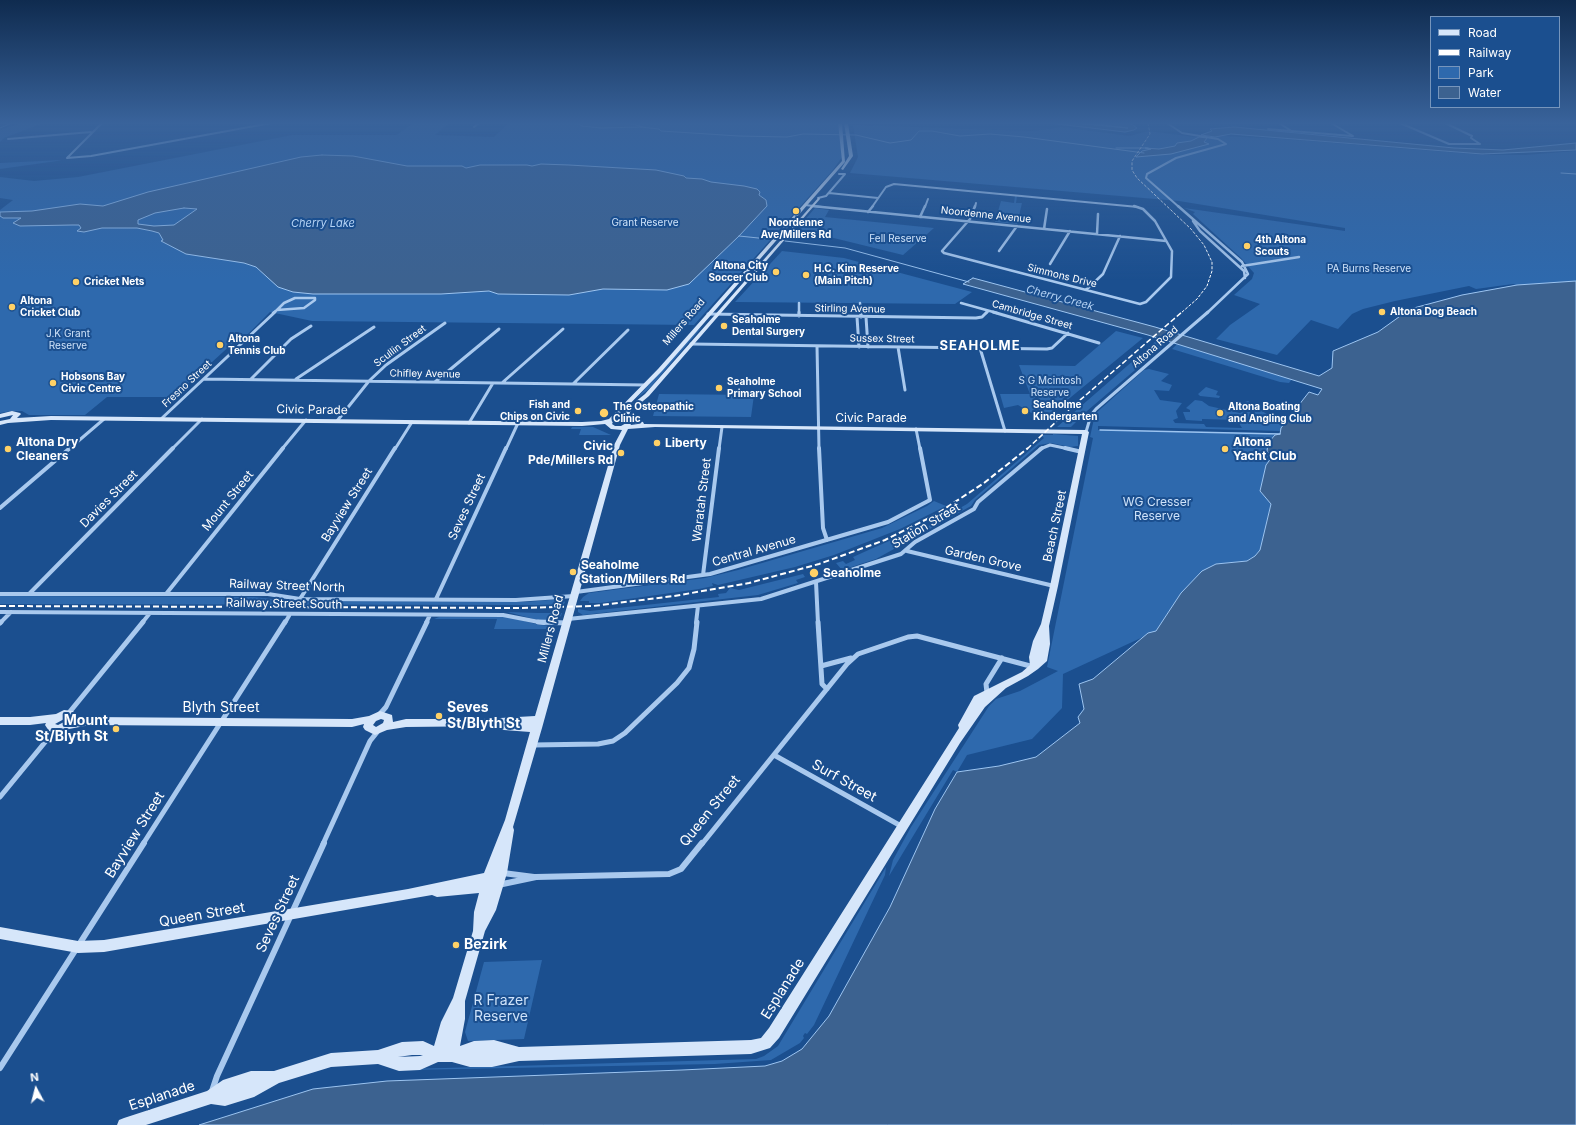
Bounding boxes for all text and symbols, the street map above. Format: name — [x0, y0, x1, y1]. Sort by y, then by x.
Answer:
legend — [1430, 16, 1560, 108]
text: Road — [1468, 25, 1497, 40]
text: Railway — [1468, 45, 1511, 60]
text: Park — [1468, 65, 1494, 80]
text: Water — [1468, 85, 1501, 100]
street label: Noordenne Avenue — [940, 204, 1032, 226]
marker: Noordenne Ave/Millers Rd — [791, 206, 801, 216]
water label: Cherry Lake — [291, 217, 355, 231]
park label: Grant Reserve — [611, 217, 679, 229]
place label: Noordenne Ave/Millers Rd — [761, 217, 831, 240]
park label: Fell Reserve — [869, 233, 927, 245]
place label: 4th Altona Scouts — [1255, 234, 1306, 258]
marker: 4th Altona Scouts — [1242, 241, 1252, 251]
place label: Altona City Soccer Club — [709, 260, 768, 284]
street label: Simmons Drive — [1026, 262, 1098, 290]
place label: H.C. Kim Reserve (Main Pitch) — [814, 263, 899, 286]
park label: PA Burns Reserve — [1327, 263, 1411, 275]
marker: Altona City Soccer Club — [771, 267, 781, 277]
marker: H.C. Kim Reserve (Main Pitch) — [801, 270, 811, 280]
place label: Cricket Nets — [84, 276, 144, 288]
marker: Cricket Nets — [71, 277, 81, 287]
water label: Cherry Creek — [1025, 283, 1095, 313]
place label: Altona Cricket Club — [20, 295, 80, 318]
street label: Millers Road — [660, 296, 708, 348]
street label: Cambridge Street — [990, 298, 1074, 332]
marker: Altona Cricket Club — [7, 302, 17, 312]
street label: Stirling Avenue — [814, 302, 886, 316]
place label: Altona Dog Beach — [1390, 306, 1477, 318]
marker: Altona Dog Beach — [1377, 307, 1387, 317]
place label: Seaholme Dental Surgery — [732, 314, 805, 338]
marker: Seaholme Dental Surgery — [719, 321, 729, 331]
street label: Scullin Street — [372, 322, 428, 370]
street label: Altona Road — [1130, 324, 1180, 370]
park label: J.K Grant Reserve — [46, 328, 90, 352]
street label: Sussex Street — [849, 332, 915, 346]
place label: Altona Tennis Club — [228, 333, 286, 356]
district label: SEAHOLME — [939, 338, 1021, 354]
marker: Altona Tennis Club — [215, 340, 225, 350]
street label: Fresno Street — [160, 358, 214, 410]
street label: Chifley Avenue — [389, 367, 461, 381]
place label: Hobsons Bay Civic Centre — [61, 371, 125, 394]
park label: S G Mcintosh Reserve — [1019, 375, 1081, 398]
place label: Seaholme Primary School — [727, 376, 802, 400]
marker: Hobsons Bay Civic Centre — [48, 378, 58, 388]
marker: Seaholme Primary School — [714, 383, 724, 393]
place label: Fish and Chips on Civic — [500, 399, 570, 422]
place label: Seaholme Kindergarten — [1033, 399, 1097, 422]
place label: The Osteopathic Clinic — [613, 401, 694, 424]
place label: Altona Boating and Angling Club — [1228, 401, 1312, 424]
street label: Civic Parade — [276, 402, 348, 418]
marker: Fish and Chips on Civic — [573, 406, 583, 416]
marker: Seaholme Kindergarten — [1020, 406, 1030, 416]
marker: The Osteopathic Clinic — [598, 407, 610, 419]
marker: Altona Boating and Angling Club — [1215, 408, 1225, 418]
street label: Civic Parade — [835, 411, 907, 425]
place label: Altona Dry Cleaners — [16, 435, 78, 463]
place label: Altona Yacht Club — [1233, 435, 1296, 463]
place label: Liberty — [665, 436, 707, 450]
marker: Liberty — [652, 438, 662, 448]
place label: Civic Pde/Millers Rd — [528, 439, 613, 467]
marker: Altona Dry Cleaners — [3, 444, 13, 454]
marker: Altona Yacht Club — [1220, 444, 1230, 454]
marker: Civic Pde/Millers Rd — [616, 448, 626, 458]
street label: Waratah Street — [690, 457, 714, 543]
street label: Bayview Street — [318, 465, 376, 545]
street label: Davies Street — [77, 467, 141, 531]
street label: Mount Street — [199, 468, 257, 534]
street label: Seves Street — [445, 472, 489, 542]
street label: Beach Street — [1040, 489, 1070, 563]
park label: WG Cresser Reserve — [1123, 495, 1191, 523]
street label: Station Street — [889, 500, 963, 552]
street label: Central Avenue — [710, 532, 798, 570]
street label: Garden Grove — [943, 543, 1023, 575]
place label: Seaholme Station/Millers Rd — [581, 558, 685, 586]
place label: Seaholme — [823, 566, 881, 580]
marker: Seaholme Station/Millers Rd — [568, 567, 578, 577]
marker: Seaholme — [808, 567, 820, 579]
street label: Railway Street North — [229, 577, 345, 595]
street label: Millers Road — [535, 593, 567, 665]
street label: Railway Street South — [225, 596, 343, 612]
street label: Blyth Street — [183, 700, 259, 716]
place label: Seves St/Blyth St — [447, 700, 520, 732]
marker: Seves St/Blyth St — [434, 711, 444, 721]
place label: Mount St/Blyth St — [35, 713, 108, 746]
marker: Mount St/Blyth St — [111, 724, 121, 734]
street label: Surf Street — [809, 756, 879, 806]
street label: Queen Street — [676, 772, 744, 850]
street label: Bayview Street — [102, 789, 168, 881]
street label: Seves Street — [253, 873, 303, 955]
street label: Queen Street — [158, 899, 246, 931]
place label: Bezirk — [464, 937, 507, 953]
marker: Bezirk — [451, 940, 461, 950]
street label: Esplanade — [758, 956, 808, 1022]
park label: R Frazer Reserve — [474, 993, 528, 1026]
north arrow — [16, 1069, 56, 1109]
text: N — [30, 1070, 40, 1085]
street label: Esplanade — [127, 1077, 197, 1115]

